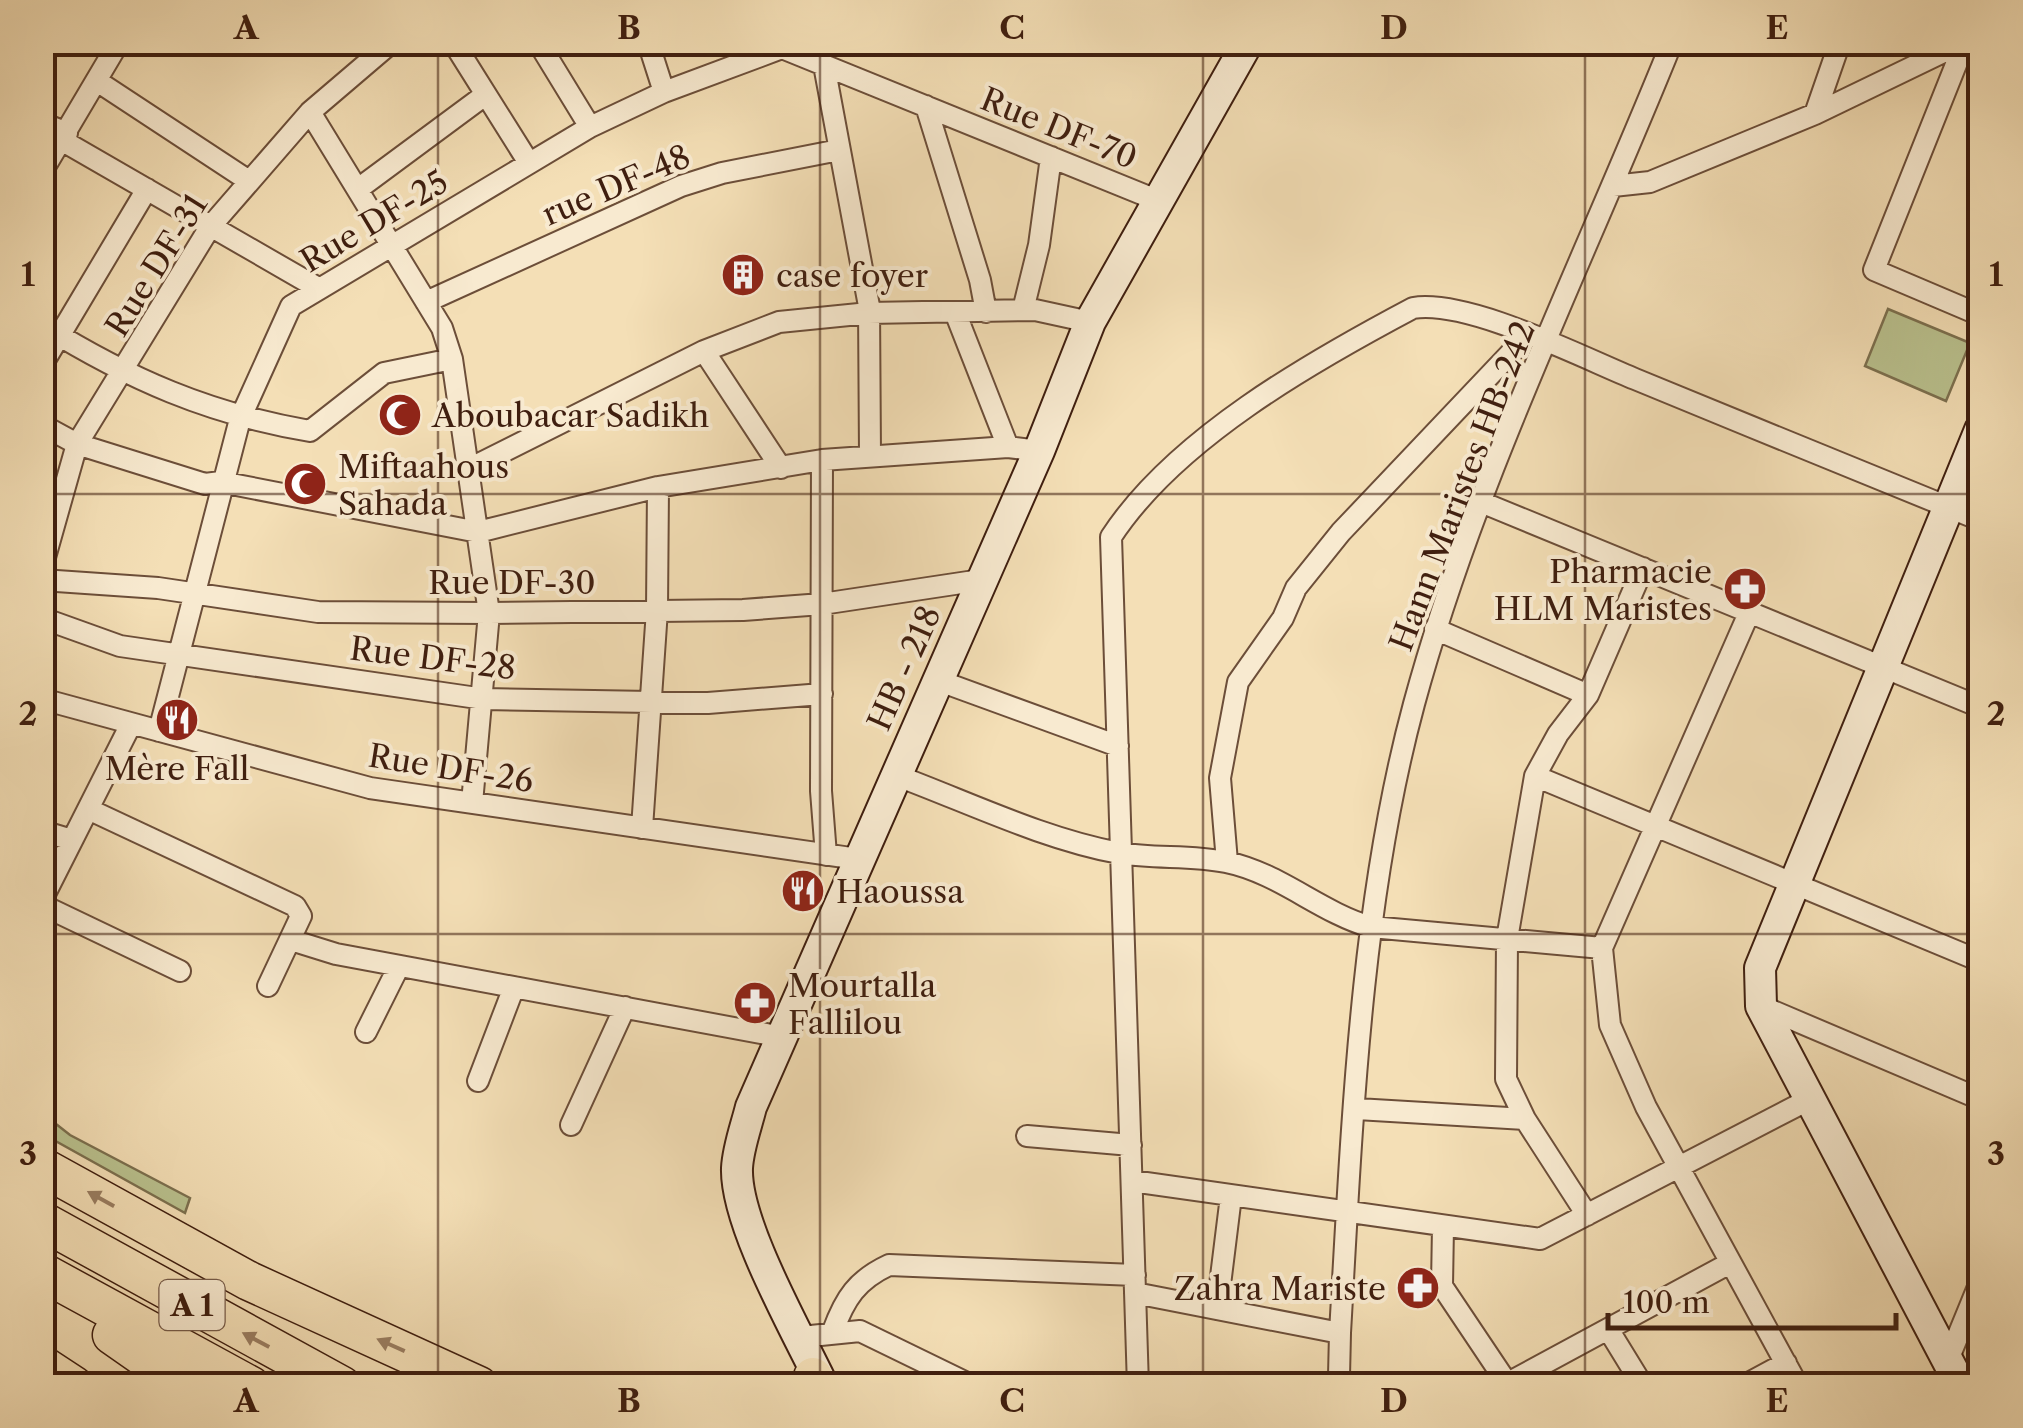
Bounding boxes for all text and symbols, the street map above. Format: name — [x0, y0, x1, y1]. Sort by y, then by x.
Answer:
text: A — [233, 8, 260, 47]
text: B — [617, 8, 641, 47]
text: C — [999, 8, 1025, 47]
text: D — [1380, 8, 1408, 47]
text: E — [1765, 8, 1789, 47]
street label: Rue DF-70 — [975, 79, 1143, 177]
street label: rue DF-48 — [536, 136, 696, 234]
street label: Rue DF-25 — [293, 162, 455, 280]
street label: Rue DF-31 — [97, 187, 215, 343]
building icon: case foyer — [720, 252, 766, 298]
text: 1 — [21, 255, 36, 294]
text: 1 — [1989, 255, 2004, 294]
place label: case foyer — [776, 256, 929, 295]
street label: Hann Maristes HB-242 — [1381, 316, 1543, 656]
mosque icon: Aboubacar Sadikh — [377, 392, 423, 438]
place label: Aboubacar Sadikh — [431, 396, 709, 435]
place label: Miftaahous Sahada — [338, 447, 509, 523]
mosque icon: Miftaahous Sahada — [282, 461, 328, 507]
place label: Pharmacie HLM Maristes — [1494, 552, 1712, 628]
street label: Rue DF-30 — [428, 563, 596, 602]
pharmacy icon: Pharmacie HLM Maristes — [1722, 566, 1768, 612]
street label: HB - 218 — [859, 600, 949, 736]
street label: Rue DF-28 — [348, 628, 518, 688]
text: 2 — [19, 694, 37, 733]
text: 2 — [1987, 694, 2005, 733]
restaurant icon: Mère Fall — [154, 697, 200, 743]
street label: Rue DF-26 — [366, 736, 536, 800]
place label: Mère Fall — [105, 749, 249, 788]
restaurant icon: Haoussa — [780, 868, 826, 914]
place label: Haoussa — [836, 872, 964, 911]
place label: Mourtalla Fallilou — [788, 966, 937, 1042]
pharmacy icon: Mourtalla Fallilou — [732, 980, 778, 1026]
text: 3 — [19, 1134, 37, 1173]
text: 3 — [1987, 1134, 2005, 1173]
one-way arrow — [86, 1191, 115, 1208]
pharmacy icon: Zahra Mariste — [1395, 1265, 1441, 1311]
scale bar — [1608, 1268, 1896, 1330]
place label: Zahra Mariste — [1174, 1269, 1386, 1308]
road number: A 1 — [160, 1280, 224, 1330]
text: 100 m — [1623, 1284, 1710, 1321]
one-way arrow — [242, 1331, 271, 1348]
one-way arrow — [376, 1337, 406, 1353]
text: A — [233, 1381, 260, 1420]
text: B — [617, 1381, 641, 1420]
text: C — [999, 1381, 1025, 1420]
text: D — [1380, 1381, 1408, 1420]
text: E — [1765, 1381, 1789, 1420]

